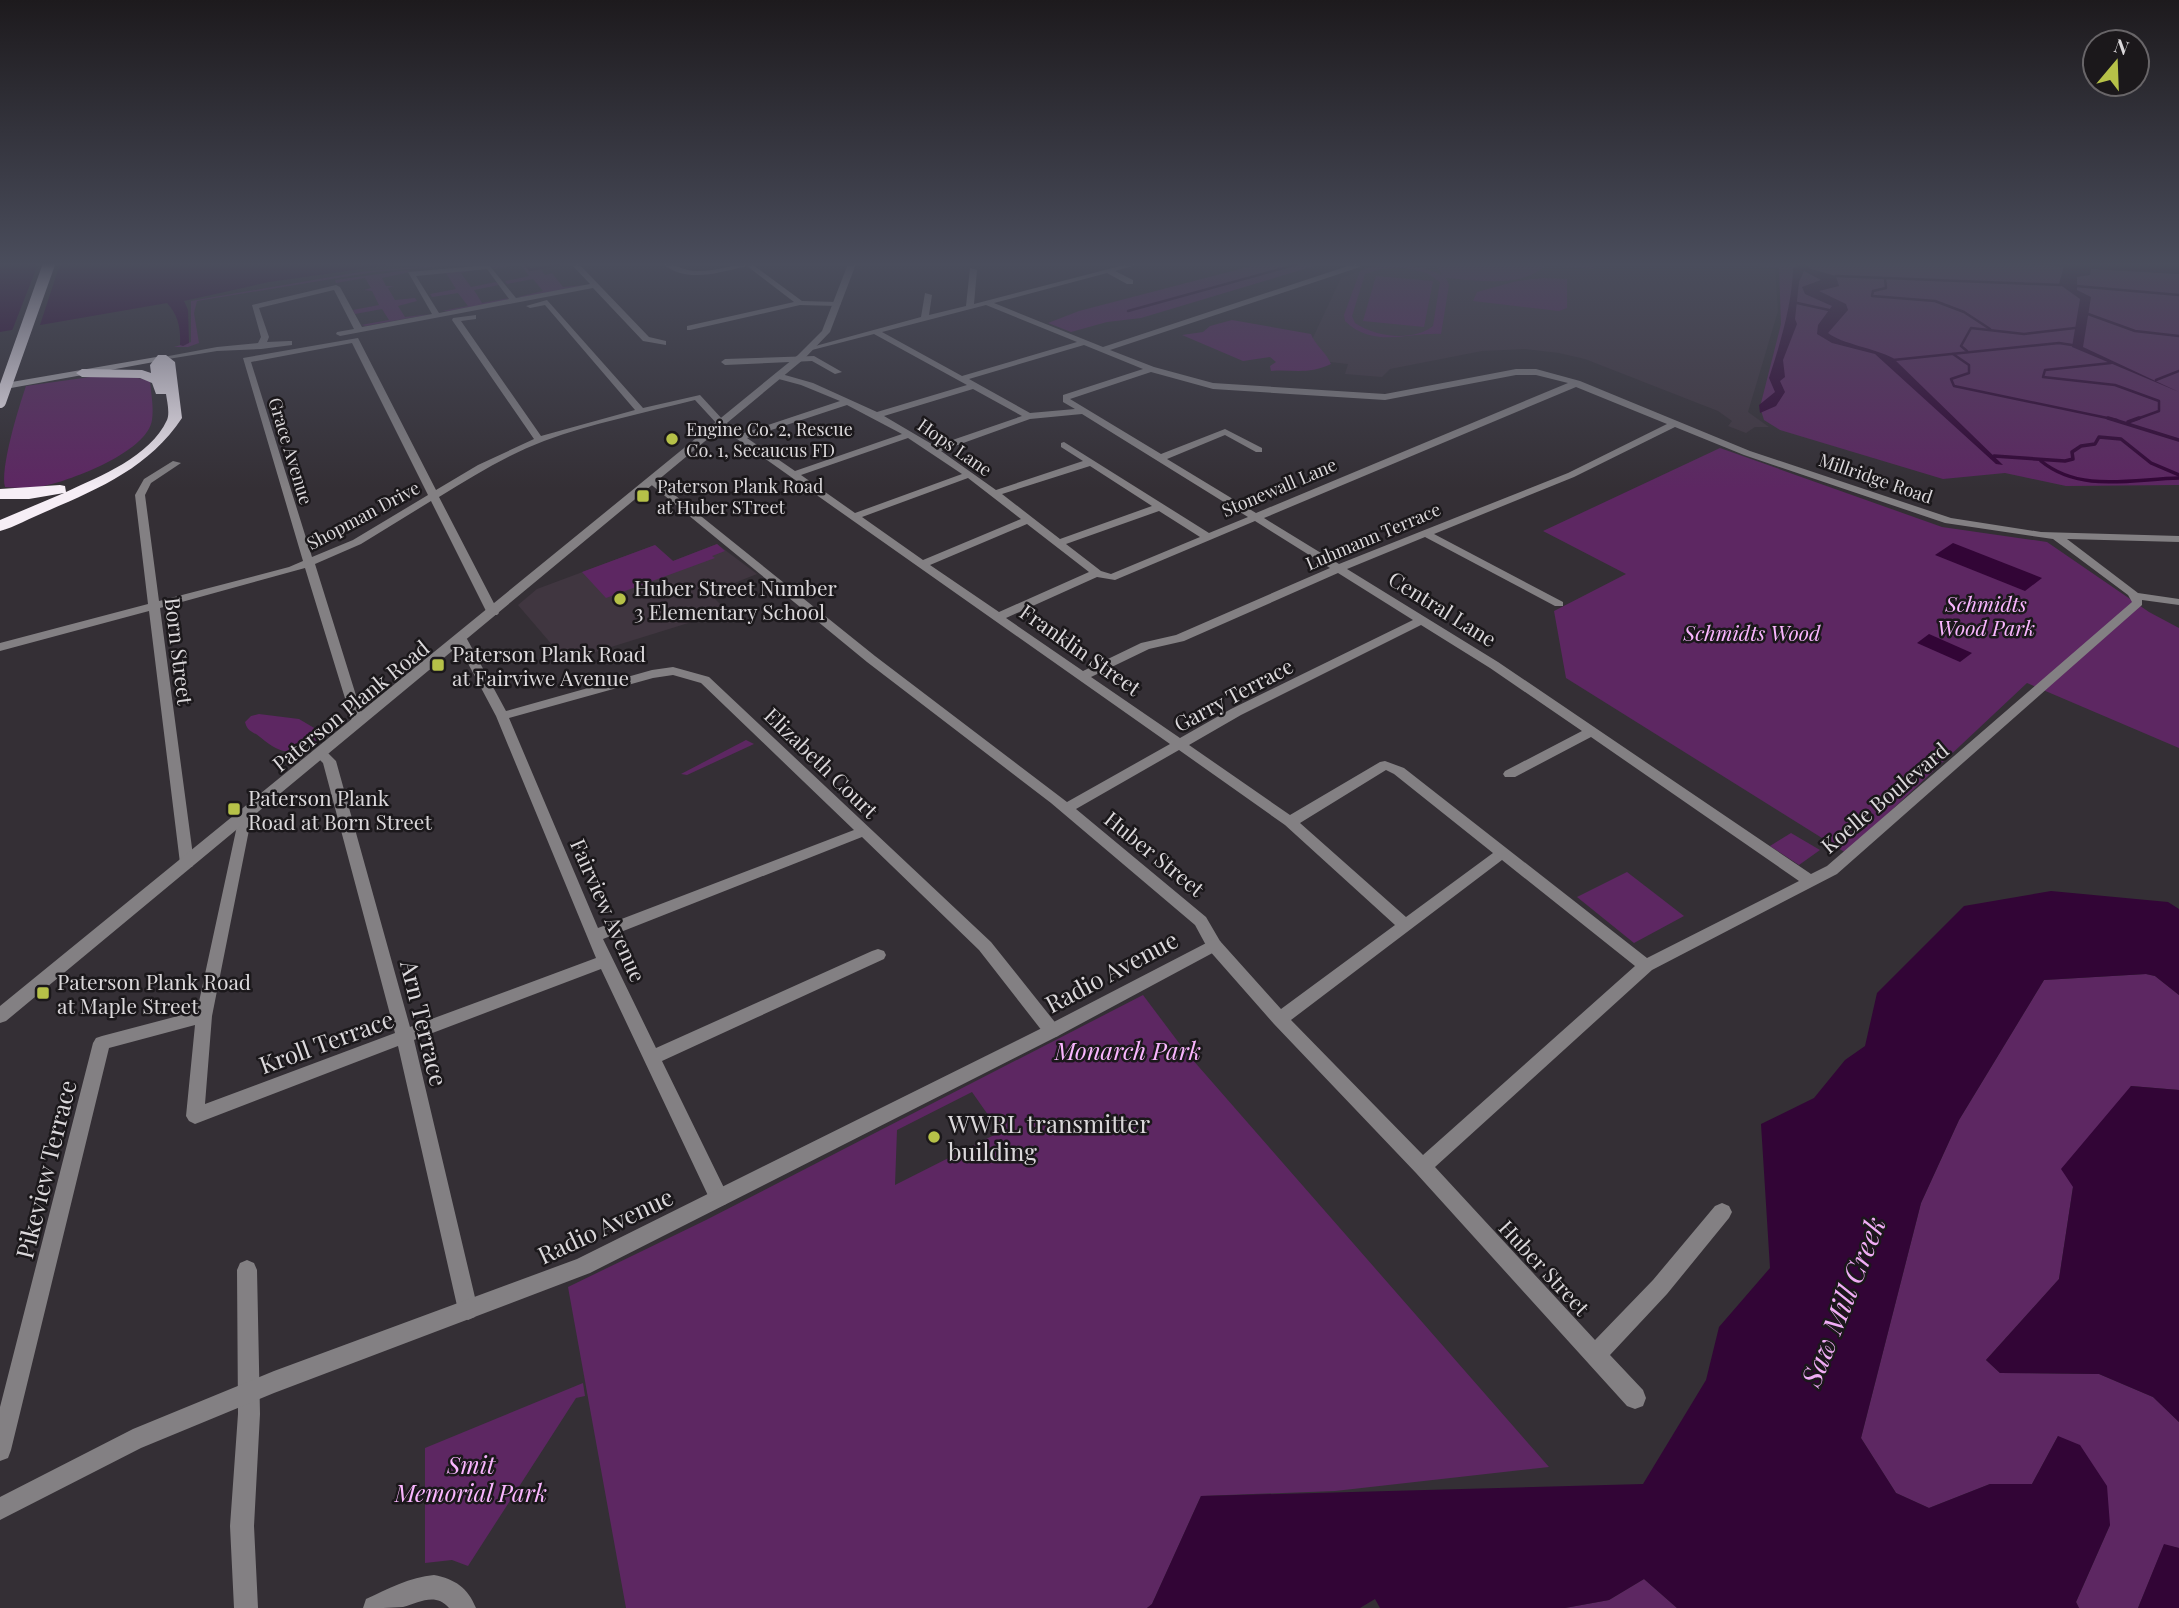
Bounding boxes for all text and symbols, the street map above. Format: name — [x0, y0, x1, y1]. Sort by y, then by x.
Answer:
north arrow — [2081, 28, 2151, 98]
text: N — [2111, 31, 2133, 61]
street label: Grace Avenue — [263, 395, 319, 507]
street label: Hops Lane — [913, 413, 997, 481]
place label: Engine Co. 2, Rescue Co. 1, Secaucus FD — [686, 417, 853, 462]
marker: Engine Co. 2, Rescue Co. 1, Secaucus FD — [664, 431, 680, 447]
street label: Millridge Road — [1816, 447, 1937, 509]
street label: Stonewall Lane — [1218, 452, 1340, 522]
place label: Paterson Plank Road at Huber STreet — [657, 474, 824, 519]
street label: Shopman Drive — [302, 475, 424, 555]
marker: Paterson Plank Road at Huber STreet — [635, 488, 651, 504]
street label: Luhmann Terrace — [1302, 497, 1444, 575]
street label: Central Lane — [1384, 564, 1502, 652]
place label: Huber Street Number 3 Elementary School — [634, 573, 838, 625]
park label: Schmidts Wood Park — [1937, 589, 2035, 641]
marker: Huber Street Number 3 Elementary School — [612, 591, 628, 607]
street label: Born Street — [160, 596, 201, 707]
street label: Franklin Street — [1015, 597, 1147, 701]
park label: Schmidts Wood — [1683, 618, 1821, 646]
street label: Paterson Plank Road — [266, 633, 434, 777]
place label: Paterson Plank Road at Fairviwe Avenue — [452, 639, 646, 691]
street label: Garry Terrace — [1168, 651, 1298, 737]
marker: Paterson Plank Road at Fairviwe Avenue — [430, 657, 446, 673]
street label: Elizabeth Court — [759, 701, 885, 824]
street label: Koelle Boulevard — [1814, 735, 1954, 859]
place label: Paterson Plank Road at Born Street — [248, 783, 432, 835]
marker: Paterson Plank Road at Born Street — [226, 801, 242, 817]
street label: Huber Street — [1099, 804, 1211, 902]
street label: Fairview Avenue — [565, 834, 653, 986]
street label: Radio Avenue — [1039, 923, 1183, 1019]
street label: Arn Terrace — [394, 956, 456, 1089]
place label: Paterson Plank Road at Maple Street — [57, 967, 251, 1019]
marker: Paterson Plank Road at Maple Street — [35, 985, 51, 1001]
street label: Kroll Terrace — [254, 1002, 398, 1080]
park label: Monarch Park — [1054, 1034, 1201, 1066]
street label: Pikeview Terrace — [7, 1076, 83, 1262]
place label: WWRL transmitter building — [947, 1107, 1150, 1167]
marker: WWRL transmitter building — [926, 1129, 942, 1145]
street label: Radio Avenue — [532, 1180, 678, 1270]
water label: Saw Mill Creek — [1791, 1211, 1893, 1392]
street label: Huber Street — [1494, 1213, 1597, 1321]
park label: Smit Memorial Park — [394, 1448, 547, 1508]

